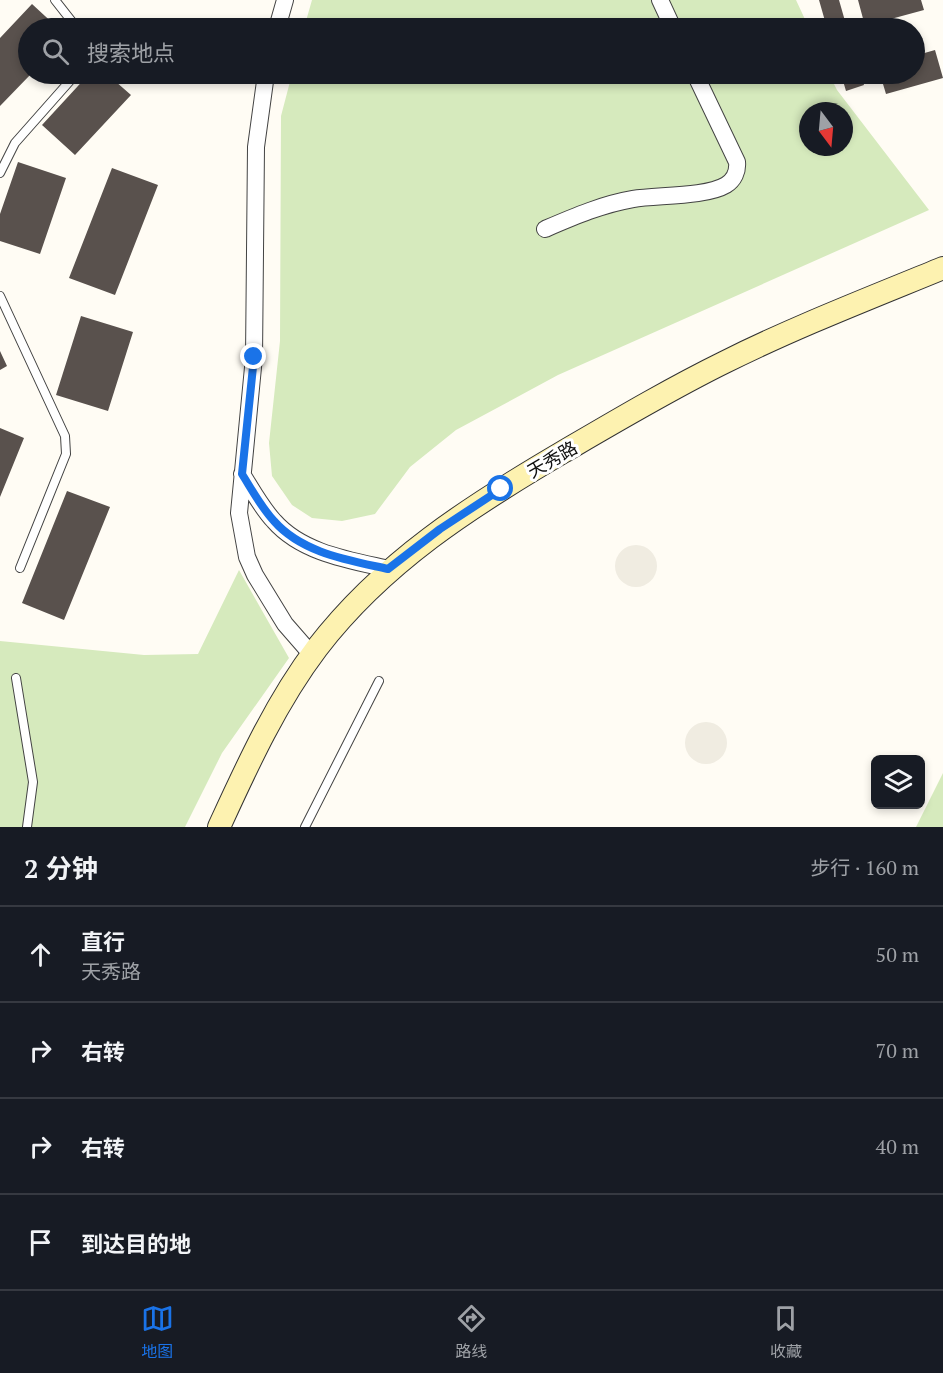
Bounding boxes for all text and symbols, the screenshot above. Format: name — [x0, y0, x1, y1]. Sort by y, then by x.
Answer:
search box — [18, 18, 925, 84]
icon: search — [39, 35, 72, 68]
text: 搜索地点 — [87, 38, 175, 67]
north arrow — [799, 102, 853, 156]
route end — [240, 343, 266, 369]
street label: 天秀路 — [523, 435, 581, 483]
route start — [487, 475, 513, 501]
map controls — [871, 755, 925, 809]
button: layers — [871, 755, 925, 809]
text: 2 分钟 — [24, 851, 98, 885]
text: 步行 · 160 m — [810, 854, 919, 881]
text: 直行 — [81, 927, 125, 956]
icon: ahead — [24, 938, 57, 971]
text: 50 m — [876, 941, 919, 968]
text: 天秀路 — [81, 958, 141, 985]
icon: right — [24, 1034, 57, 1067]
text: 右转 — [81, 1037, 125, 1066]
text: 70 m — [876, 1037, 919, 1064]
icon: right — [24, 1130, 57, 1163]
text: 右转 — [81, 1133, 125, 1162]
text: 40 m — [876, 1133, 919, 1160]
icon: arrive — [24, 1226, 57, 1259]
text: 到达目的地 — [81, 1229, 191, 1258]
tab: 地图 — [141, 1302, 174, 1362]
tab: 路线 — [455, 1302, 488, 1362]
tab: 收藏 — [769, 1302, 802, 1362]

